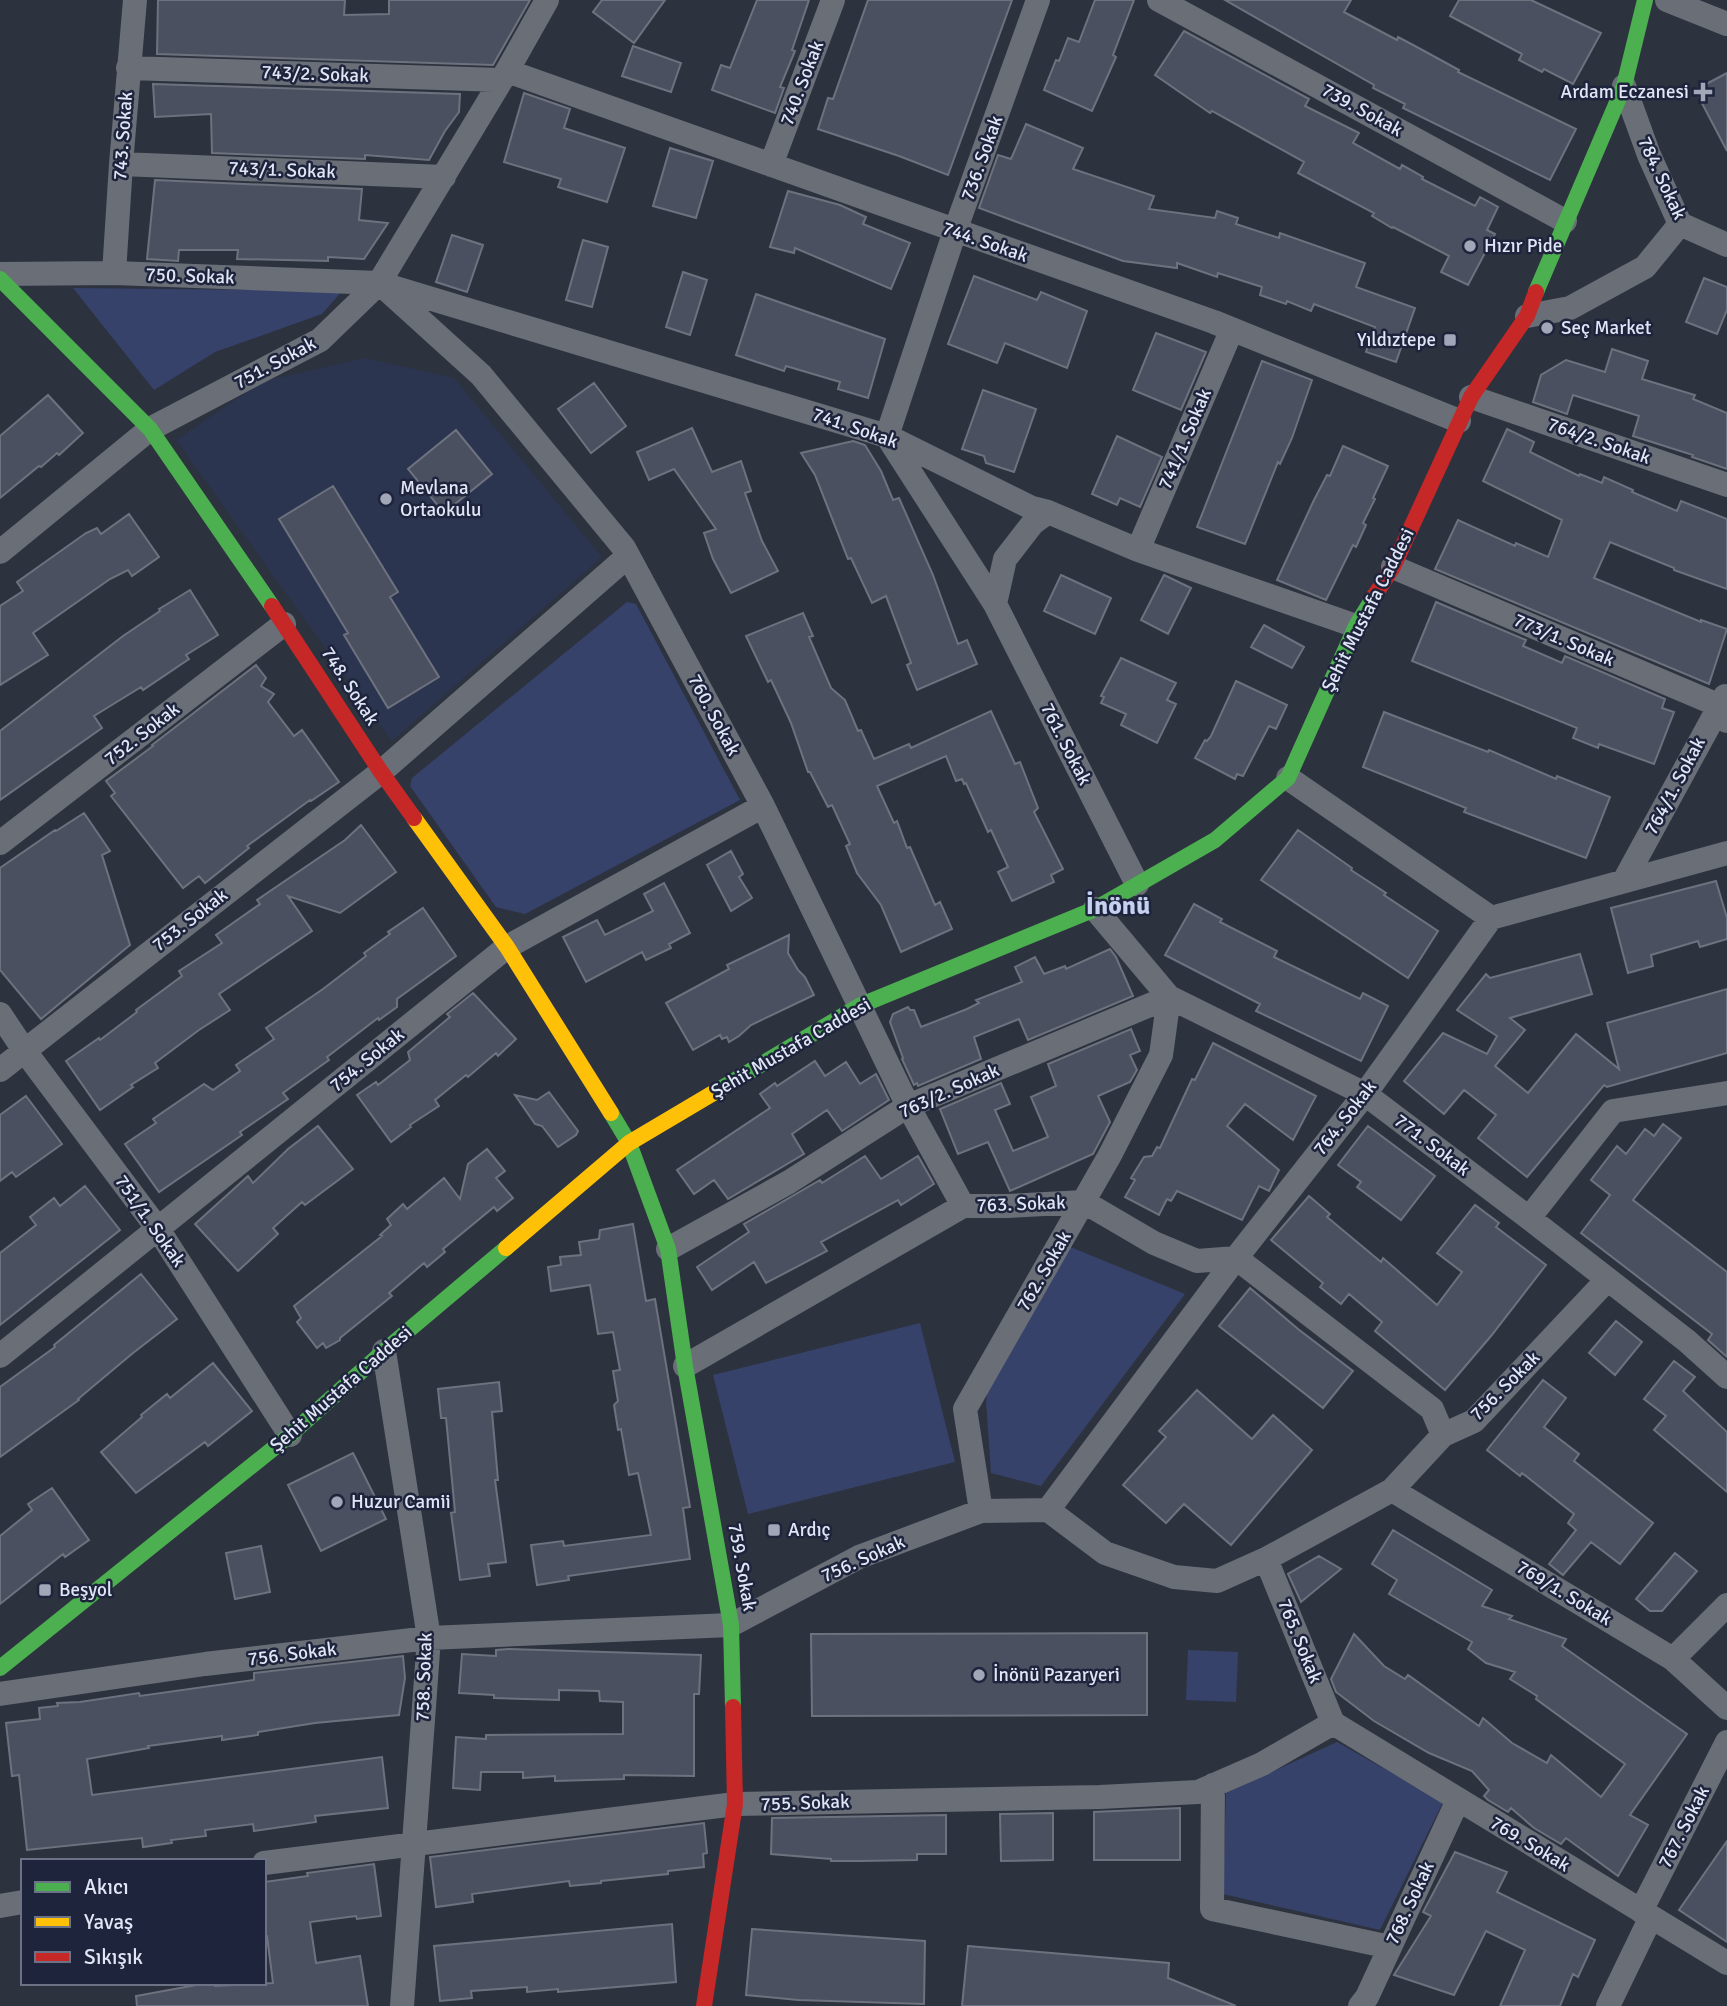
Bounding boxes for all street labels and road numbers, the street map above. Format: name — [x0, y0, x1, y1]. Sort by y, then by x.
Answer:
street label: 740. Sokak — [775, 37, 829, 129]
street label: 743/2. Sokak — [261, 60, 370, 88]
street label: 739. Sokak — [1317, 78, 1407, 142]
street label: 743. Sokak — [108, 90, 138, 181]
street label: 736. Sokak — [955, 112, 1009, 204]
street label: 784. Sokak — [1632, 133, 1692, 224]
street label: 743/1. Sokak — [228, 156, 337, 184]
street label: 744. Sokak — [939, 216, 1031, 268]
street label: 750. Sokak — [145, 262, 235, 290]
street label: 751. Sokak — [230, 331, 320, 395]
street label: 741/1. Sokak — [1153, 384, 1217, 493]
street label: 741. Sokak — [809, 402, 901, 454]
street label: 764/2. Sokak — [1544, 412, 1654, 470]
street label: Şehit Mustafa Caddesi — [1316, 524, 1420, 696]
street label: 773/1. Sokak — [1510, 608, 1619, 672]
street label: 748. Sokak — [316, 642, 385, 730]
street label: 760. Sokak — [682, 670, 746, 760]
street label: 752. Sokak — [100, 697, 185, 771]
street label: 761. Sokak — [1035, 699, 1097, 790]
street label: 764/1. Sokak — [1639, 733, 1711, 839]
street label: 753. Sokak — [148, 883, 233, 957]
street label: Şehit Mustafa Caddesi — [707, 992, 875, 1104]
street label: 754. Sokak — [325, 1022, 410, 1097]
street label: 763/2. Sokak — [895, 1058, 1003, 1124]
street label: 764. Sokak — [1308, 1075, 1382, 1160]
street label: 771. Sokak — [1389, 1109, 1475, 1182]
street label: 751/1. Sokak — [109, 1170, 191, 1272]
street label: 763. Sokak — [976, 1190, 1066, 1218]
street label: 762. Sokak — [1011, 1226, 1077, 1316]
street label: Şehit Mustafa Caddesi — [265, 1321, 417, 1457]
street label: 756. Sokak — [1465, 1346, 1545, 1426]
street label: 759. Sokak — [722, 1521, 762, 1613]
street label: 756. Sokak — [817, 1530, 909, 1588]
street label: 769/1. Sokak — [1512, 1555, 1617, 1631]
street label: 765. Sokak — [1272, 1595, 1328, 1687]
street label: 758. Sokak — [410, 1632, 438, 1722]
street label: 756. Sokak — [246, 1637, 338, 1671]
street label: 767. Sokak — [1653, 1781, 1715, 1872]
street label: 755. Sokak — [760, 1789, 850, 1817]
street label: 769. Sokak — [1486, 1811, 1575, 1877]
street label: 768. Sokak — [1380, 1857, 1440, 1948]

